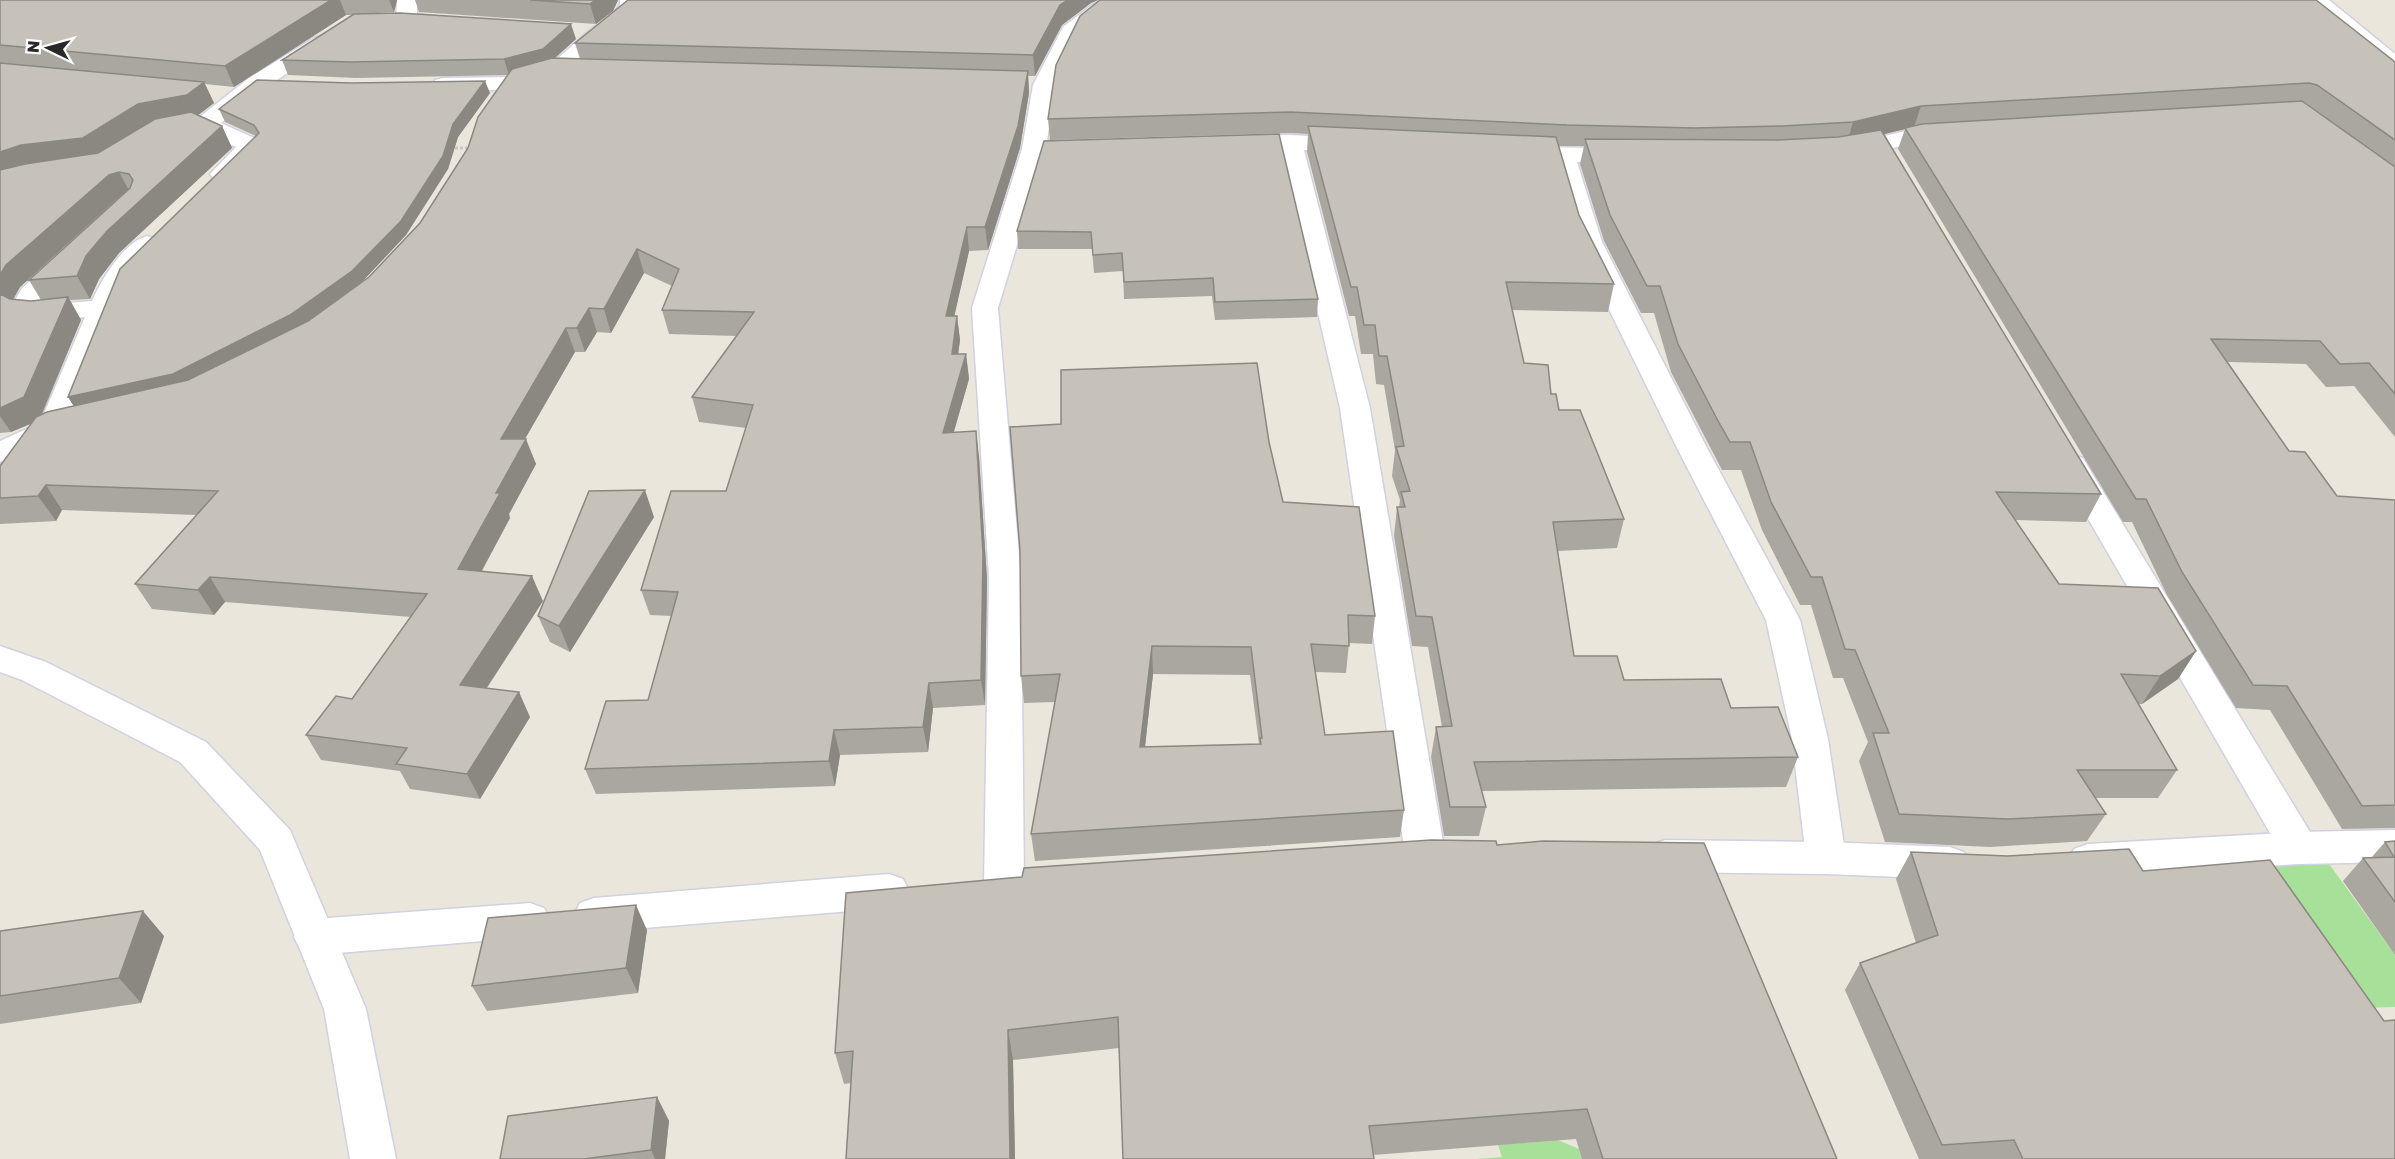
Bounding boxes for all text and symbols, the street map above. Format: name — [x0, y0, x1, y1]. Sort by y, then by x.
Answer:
north arrow — [18, 18, 78, 78]
text: N — [23, 40, 44, 54]

